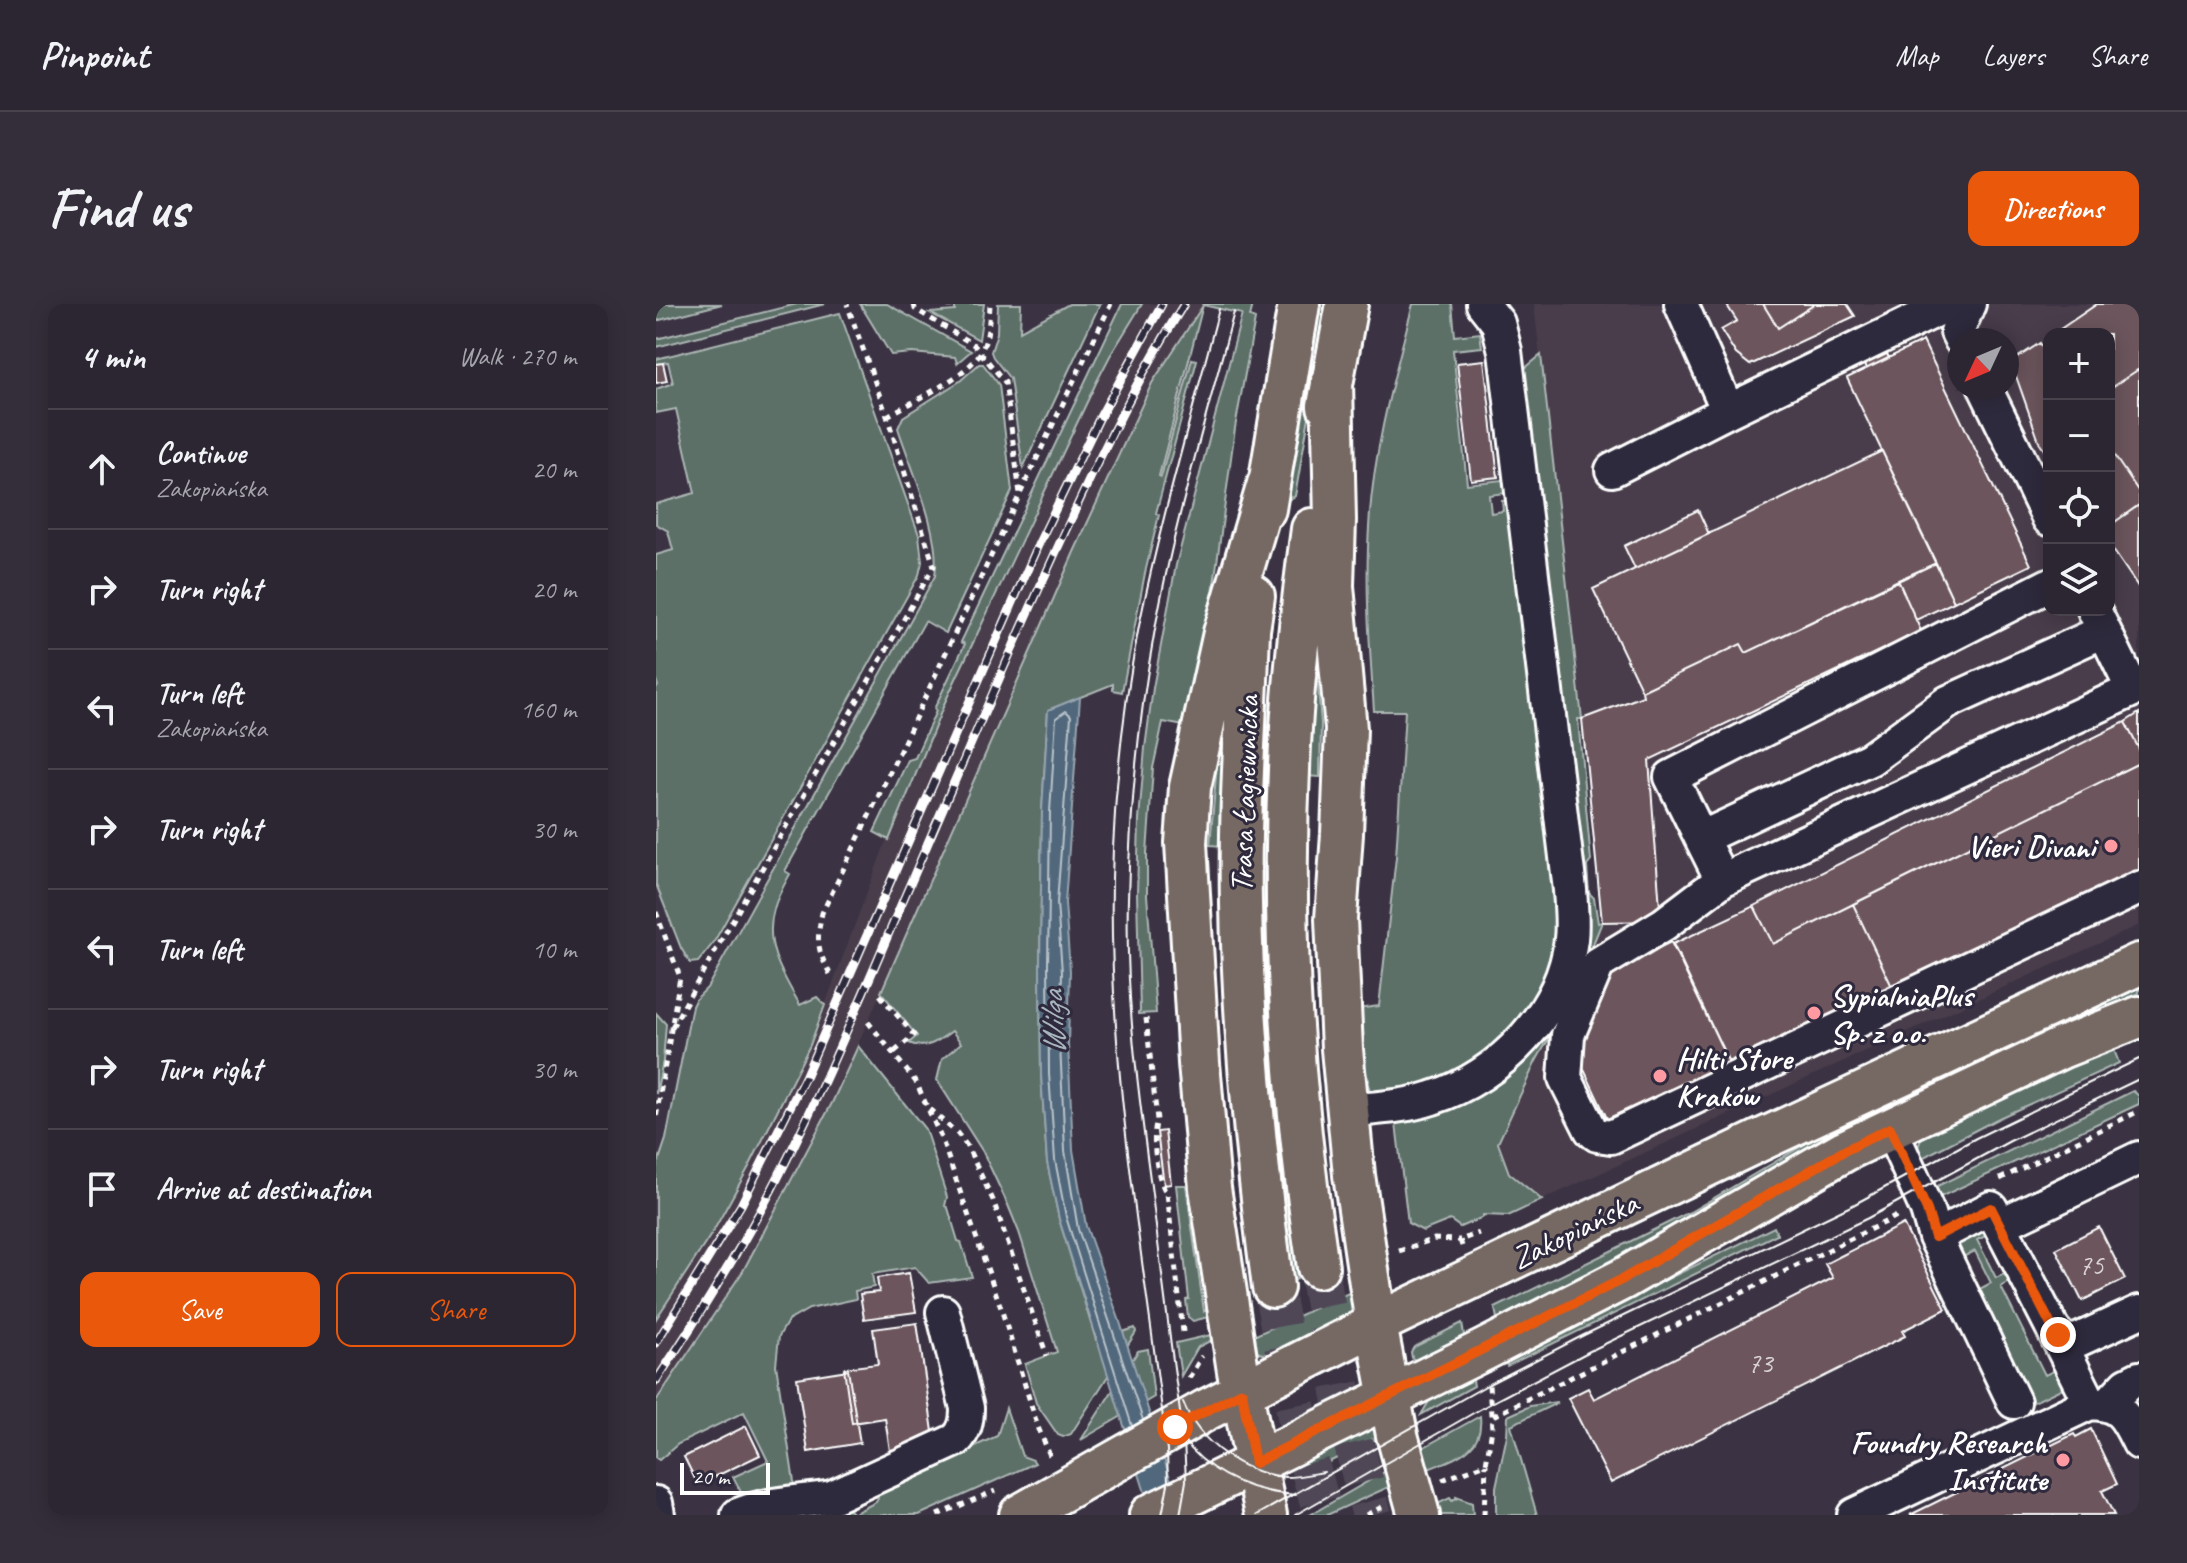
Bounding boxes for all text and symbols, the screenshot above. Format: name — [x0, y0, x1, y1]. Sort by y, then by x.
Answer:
text: Pinpoint — [40, 32, 149, 79]
text: Map — [1896, 38, 1939, 73]
text: Layers — [1983, 38, 2044, 73]
text: Share — [2088, 38, 2147, 73]
button: Directions — [1968, 171, 2139, 246]
text: Find us — [48, 173, 188, 244]
north arrow — [1947, 328, 2019, 400]
map controls — [2043, 328, 2115, 616]
button: + — [2043, 328, 2115, 400]
text: 4 min — [80, 335, 145, 378]
text: Walk · 270 m — [459, 340, 576, 373]
button: − — [2043, 400, 2115, 472]
text: Continue — [156, 434, 246, 472]
icon: ahead — [80, 447, 124, 491]
text: 20 m — [532, 453, 576, 486]
text: Zakopiańska — [156, 472, 267, 505]
button: locate — [2043, 472, 2115, 544]
button: layers — [2043, 544, 2115, 616]
icon: right — [80, 567, 124, 611]
text: Turn right — [156, 570, 261, 608]
text: 20 m — [532, 573, 576, 606]
text: Turn left — [156, 674, 243, 712]
icon: left — [80, 687, 124, 731]
text: 160 m — [520, 693, 576, 726]
street label: Trasa Łagiewnicka — [1221, 693, 1269, 893]
text: Zakopiańska — [156, 712, 267, 745]
icon: right — [80, 807, 124, 851]
text: Turn right — [156, 810, 261, 848]
text: 30 m — [532, 813, 576, 846]
place label: Vieri Divani — [1967, 826, 2100, 867]
marker: Vieri Divani — [2102, 837, 2120, 855]
icon: left — [80, 927, 124, 971]
text: Turn left — [156, 930, 243, 968]
text: 10 m — [532, 933, 576, 966]
place label: SypialniaPlus Sp. z o.o. — [1830, 975, 1975, 1053]
water label: Wilga — [1030, 987, 1075, 1055]
marker: SypialniaPlus Sp. z o.o. — [1805, 1004, 1823, 1022]
place label: Hilti Store Kraków — [1676, 1038, 1795, 1116]
icon: right — [80, 1047, 124, 1091]
text: Turn right — [156, 1050, 261, 1088]
text: 30 m — [532, 1053, 576, 1086]
marker: Hilti Store Kraków — [1651, 1067, 1669, 1085]
icon: arrive — [80, 1167, 124, 1211]
text: Arrive at destination — [156, 1170, 371, 1208]
street label: Zakopiańska — [1504, 1181, 1646, 1279]
house number: 75 — [2078, 1247, 2105, 1282]
button: Save — [80, 1272, 320, 1347]
button: Share — [336, 1272, 576, 1347]
route end — [2040, 1317, 2076, 1353]
house number: 73 — [1747, 1345, 1775, 1380]
route start — [1157, 1409, 1193, 1445]
place label: Foundry Research Institute — [1851, 1422, 2049, 1500]
marker: Foundry Research Institute — [2054, 1451, 2072, 1469]
scale bar — [680, 1459, 770, 1495]
text: 20 m — [692, 1463, 729, 1491]

